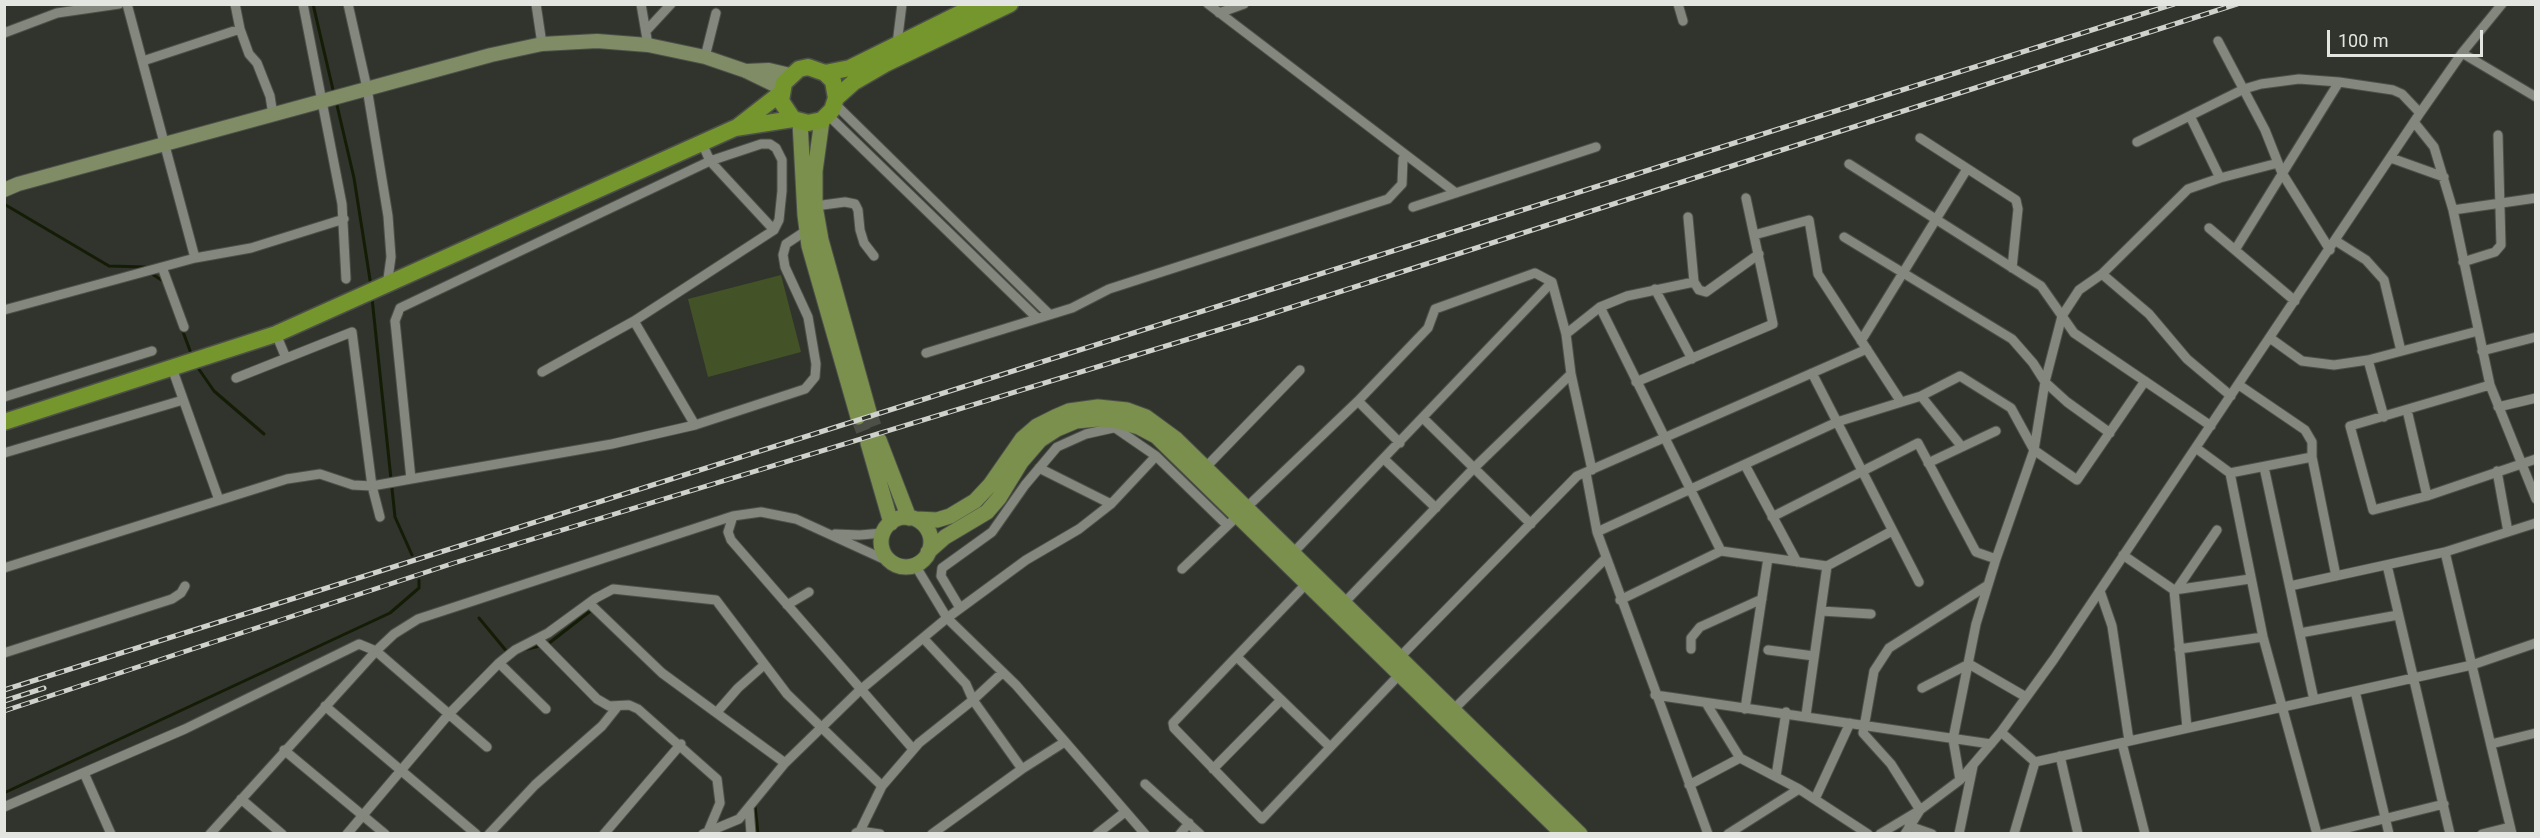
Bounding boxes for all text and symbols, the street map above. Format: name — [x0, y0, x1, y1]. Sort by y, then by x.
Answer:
scale bar — [2330, 18, 2486, 56]
text: 100 m — [2338, 30, 2389, 51]

